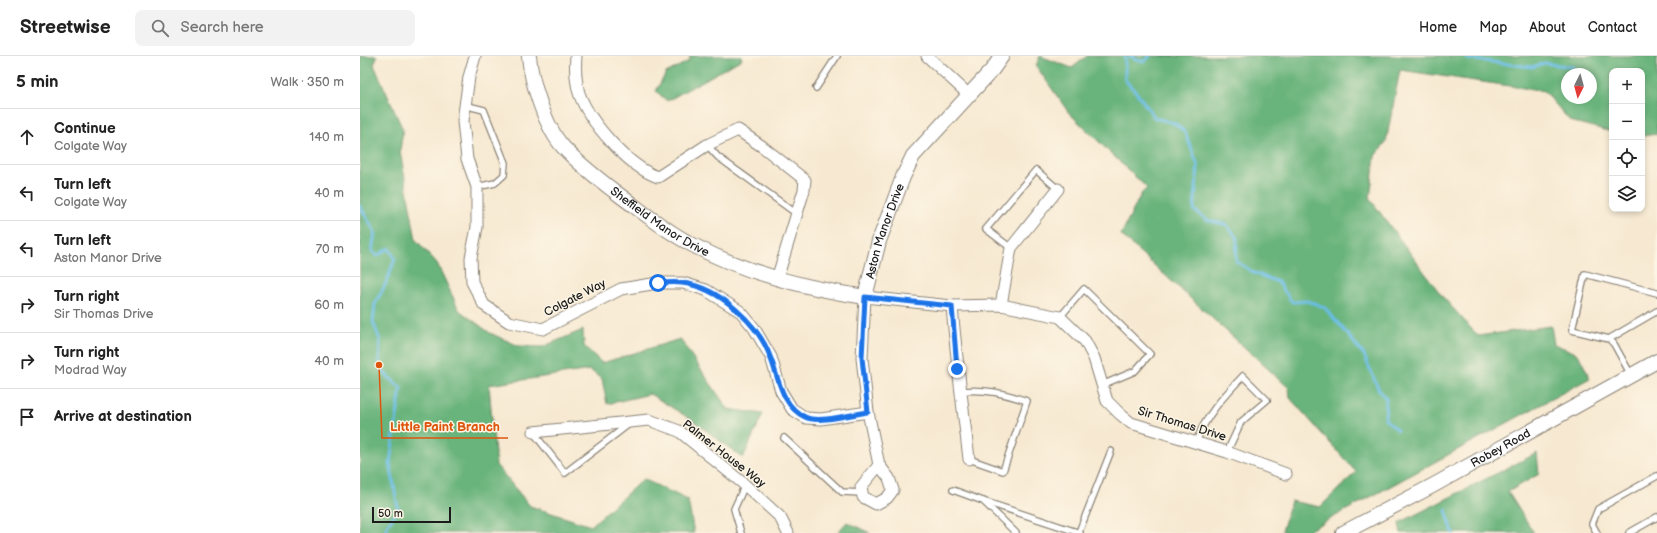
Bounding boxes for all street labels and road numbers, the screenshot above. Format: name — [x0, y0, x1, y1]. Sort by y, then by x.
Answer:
street label: Aston Manor Drive — [862, 181, 907, 280]
street label: Sheffield Manor Drive — [607, 183, 712, 260]
street label: Colgate Way — [542, 276, 609, 320]
street label: Sir Thomas Drive — [1136, 403, 1228, 445]
street label: Palmer House Way — [679, 417, 769, 492]
street label: Robey Road — [1468, 425, 1533, 471]

